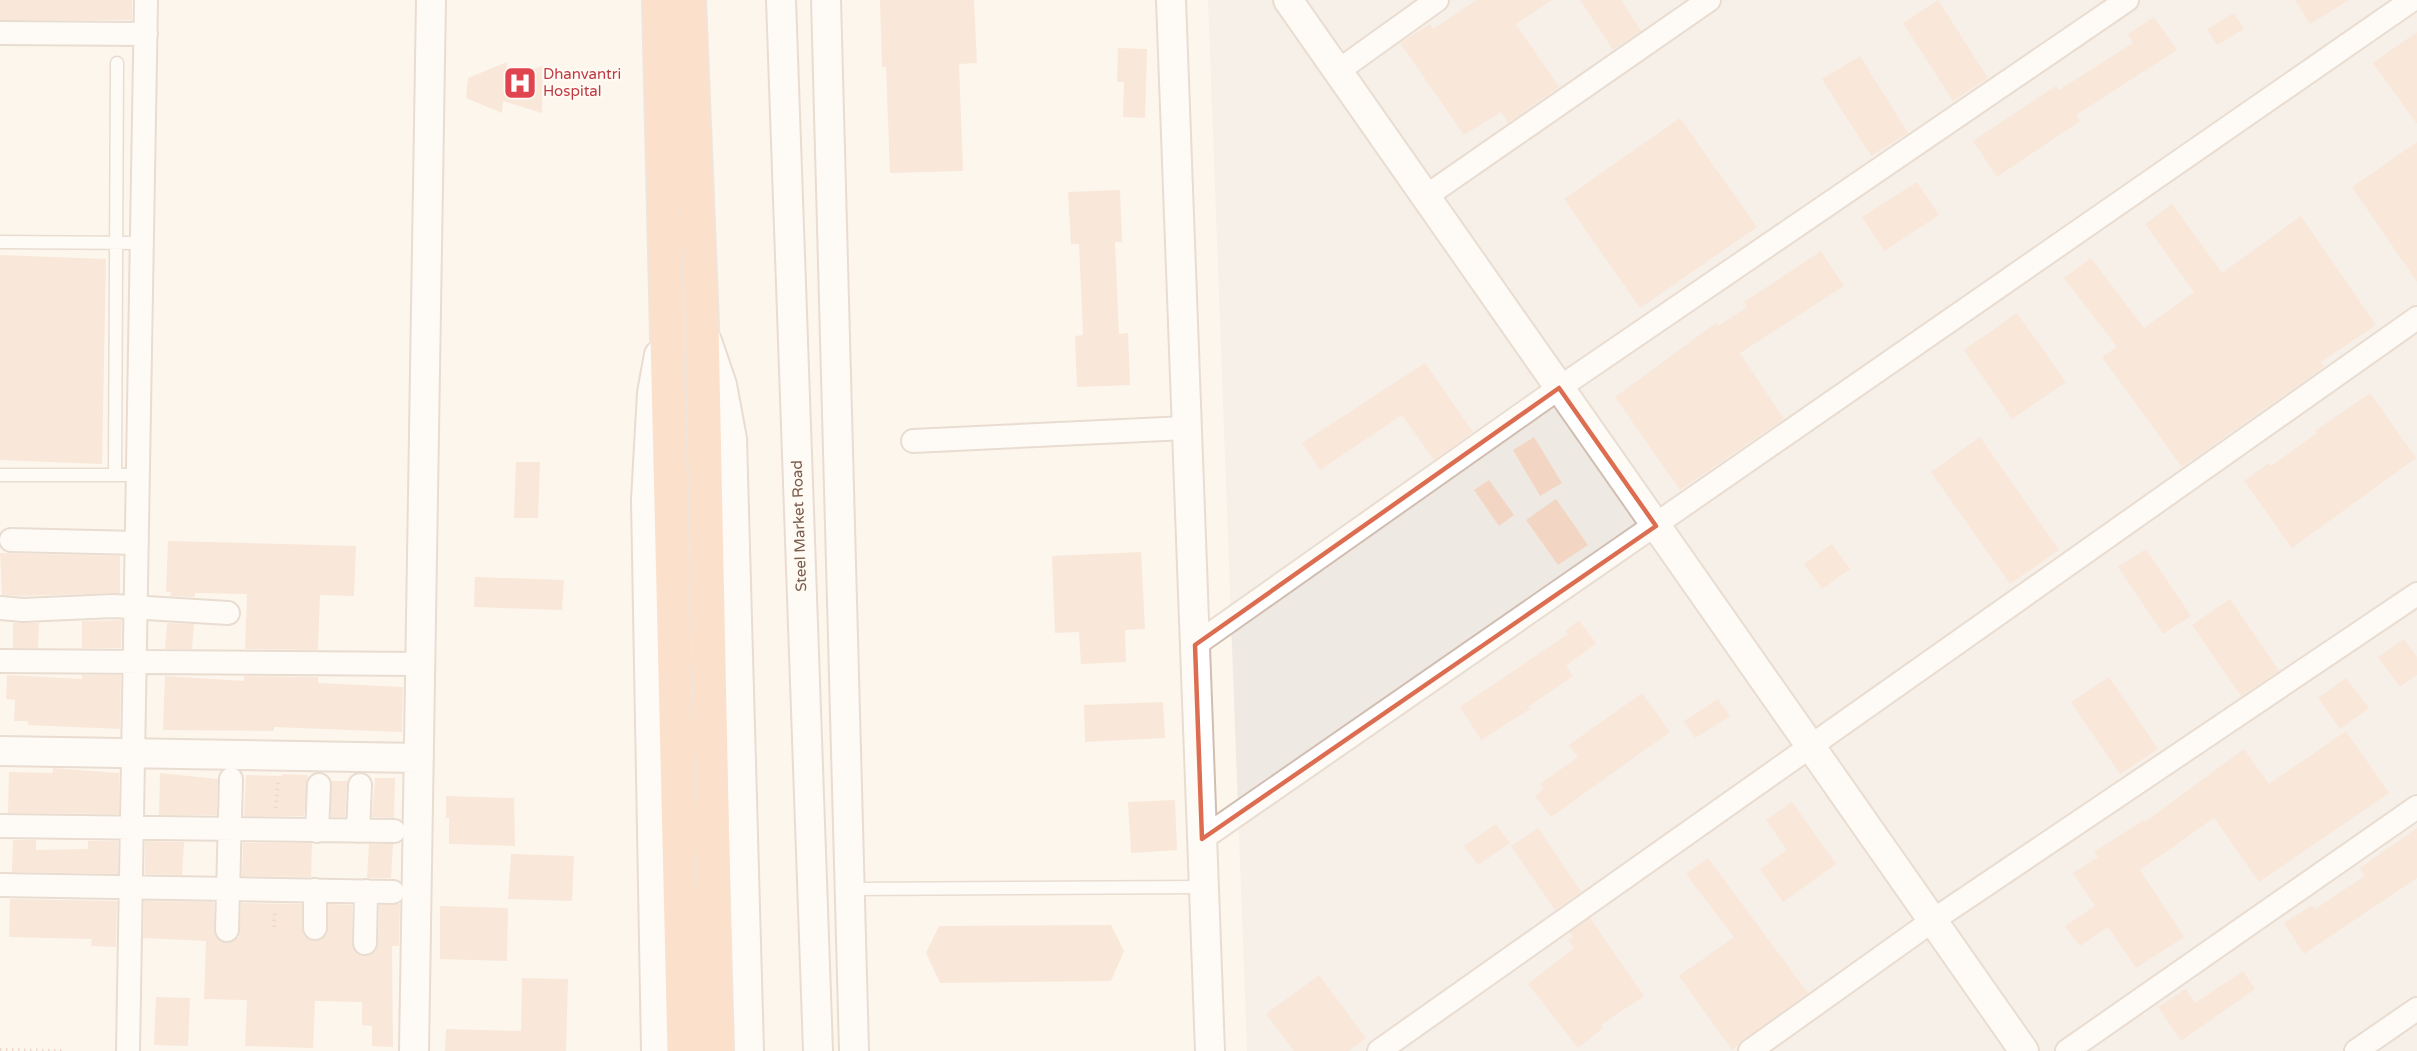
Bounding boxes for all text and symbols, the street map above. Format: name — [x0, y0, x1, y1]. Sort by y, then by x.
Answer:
hospital icon: Dhanvantri Hospital — [502, 65, 538, 101]
place label: Dhanvantri Hospital — [543, 65, 621, 100]
street label: Steel Market Road — [788, 460, 810, 592]

